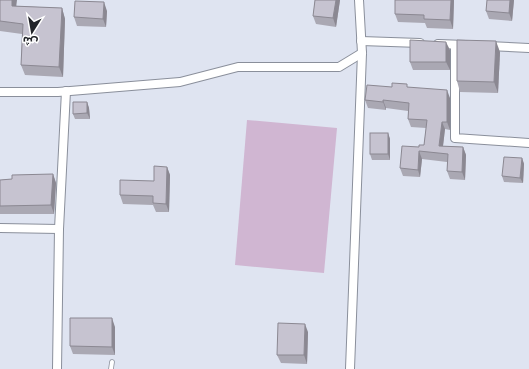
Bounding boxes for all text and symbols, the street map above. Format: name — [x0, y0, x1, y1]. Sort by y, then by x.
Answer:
north arrow — [12, 12, 52, 52]
text: ش — [21, 34, 39, 50]

